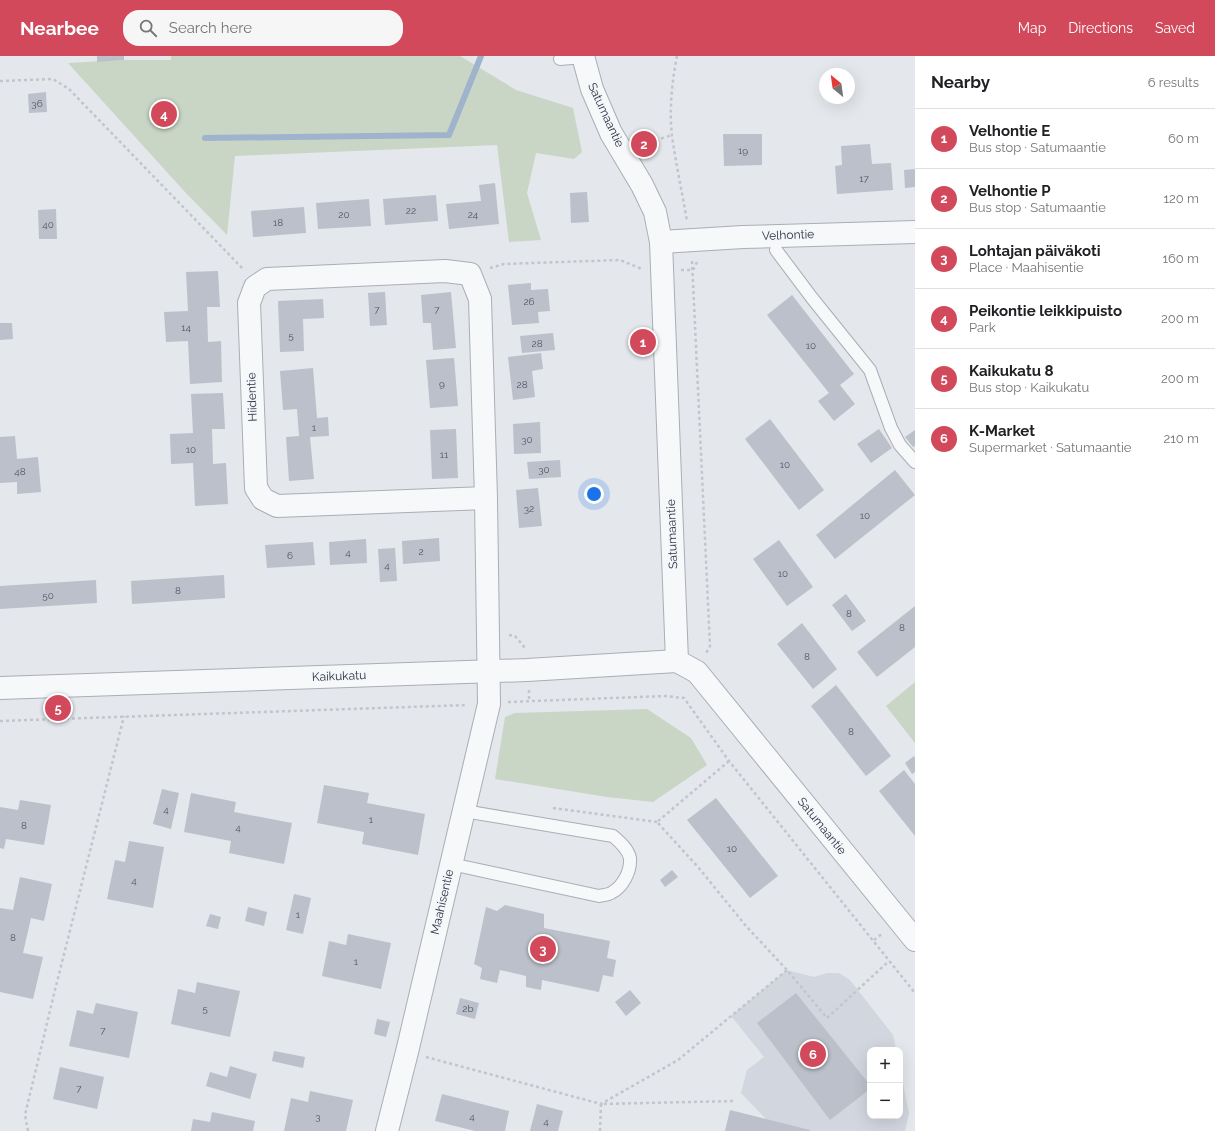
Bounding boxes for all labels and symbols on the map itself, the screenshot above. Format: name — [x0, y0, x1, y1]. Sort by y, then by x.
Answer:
north arrow — [819, 68, 855, 104]
street label: Satumaantie — [585, 80, 627, 150]
house number: 36 — [31, 98, 43, 109]
pin: 4 — [151, 99, 177, 129]
pin: 2 — [631, 129, 657, 159]
house number: 19 — [738, 145, 748, 156]
house number: 17 — [859, 173, 869, 184]
house number: 22 — [406, 205, 416, 216]
house number: 20 — [338, 209, 350, 220]
house number: 24 — [468, 209, 479, 220]
house number: 18 — [273, 217, 283, 228]
house number: 40 — [42, 219, 54, 230]
street label: Velhontie — [762, 227, 814, 243]
house number: 26 — [523, 296, 535, 307]
house number: 7 — [374, 304, 380, 315]
house number: 7 — [434, 304, 440, 315]
house number: 14 — [181, 322, 191, 333]
pin: 1 — [630, 327, 656, 357]
house number: 5 — [288, 330, 294, 341]
house number: 28 — [531, 338, 543, 349]
house number: 10 — [806, 340, 816, 351]
street label: Hiidentie — [244, 372, 260, 422]
house number: 9 — [439, 378, 445, 389]
house number: 28 — [516, 379, 528, 390]
house number: 1 — [312, 422, 317, 433]
house number: 30 — [521, 434, 533, 445]
house number: 10 — [186, 444, 196, 455]
house number: 11 — [440, 449, 449, 460]
house number: 10 — [780, 459, 790, 470]
house number: 30 — [538, 464, 550, 475]
house number: 48 — [14, 466, 26, 477]
your location — [584, 484, 604, 504]
street label: Satumaantie — [664, 499, 680, 569]
house number: 32 — [524, 503, 534, 514]
house number: 10 — [860, 510, 870, 521]
house number: 2 — [418, 546, 424, 557]
house number: 4 — [345, 547, 351, 558]
house number: 6 — [287, 550, 293, 561]
house number: 4 — [384, 560, 390, 571]
house number: 10 — [778, 568, 788, 579]
house number: 8 — [175, 585, 181, 596]
house number: 50 — [42, 590, 54, 601]
house number: 8 — [846, 608, 852, 619]
house number: 8 — [899, 622, 905, 633]
house number: 8 — [804, 651, 810, 662]
street label: Kaikukatu — [312, 668, 366, 684]
pin: 5 — [45, 693, 71, 723]
house number: 8 — [848, 726, 854, 737]
street label: Satumaantie — [795, 795, 849, 857]
house number: 4 — [163, 804, 169, 815]
house number: 1 — [369, 814, 374, 825]
house number: 8 — [21, 820, 27, 831]
house number: 4 — [235, 822, 241, 833]
house number: 10 — [727, 843, 737, 854]
street label: Maahisentie — [428, 868, 456, 936]
house number: 4 — [131, 875, 137, 886]
house number: 1 — [296, 909, 301, 920]
house number: 8 — [10, 932, 16, 943]
pin: 3 — [530, 934, 556, 964]
house number: 1 — [354, 956, 359, 967]
house number: 5 — [202, 1003, 208, 1014]
house number: 2b — [462, 1003, 474, 1014]
house number: 7 — [100, 1025, 106, 1036]
pin: 6 — [800, 1039, 826, 1069]
house number: 7 — [76, 1083, 82, 1094]
house number: 3 — [315, 1111, 321, 1122]
house number: 4 — [469, 1111, 475, 1122]
house number: 4 — [543, 1116, 549, 1127]

